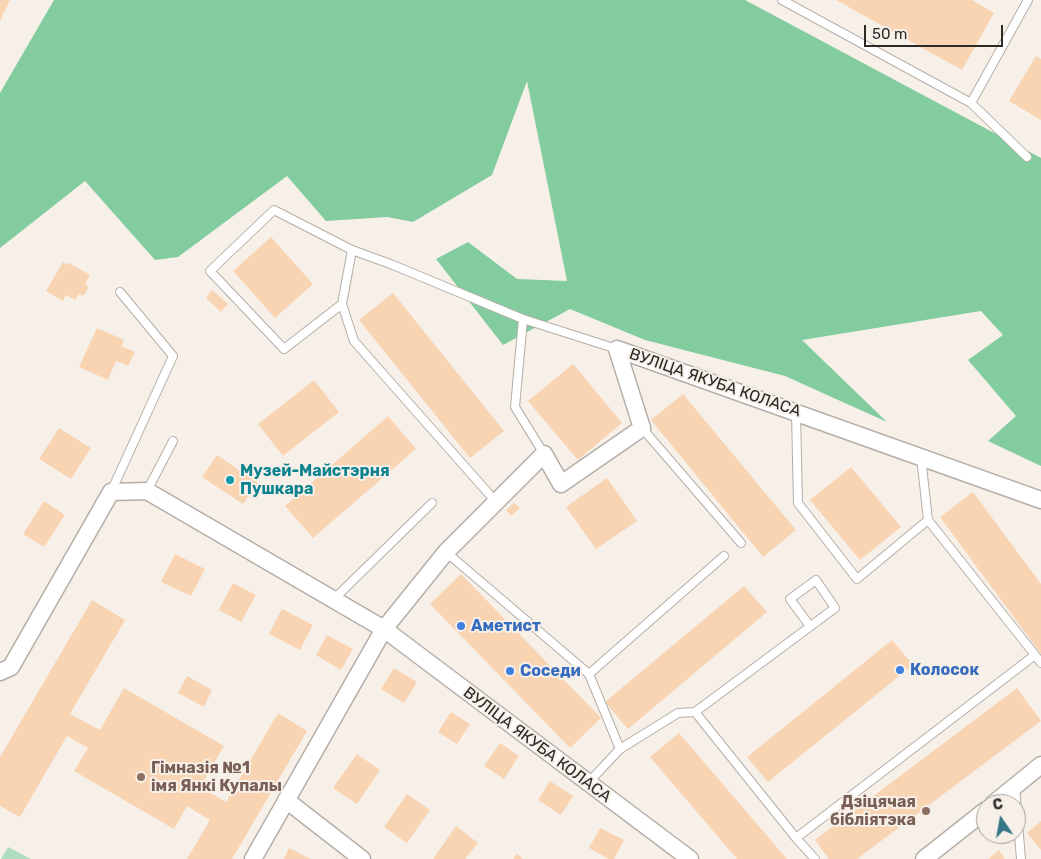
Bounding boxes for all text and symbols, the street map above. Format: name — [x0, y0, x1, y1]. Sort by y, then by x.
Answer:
scale bar — [866, 15, 1005, 47]
text: 50 m — [872, 25, 907, 43]
street label: ВУЛІЦА ЯКУБА КОЛАСА — [627, 345, 803, 421]
place label: Музей-Майстэрня Пушкара — [240, 461, 390, 499]
marker: Музей-Майстэрня Пушкара — [224, 474, 236, 486]
place label: Аметист — [471, 616, 541, 636]
marker: Аметист — [455, 620, 467, 632]
place label: Колосок — [910, 660, 979, 680]
place label: Соседи — [520, 661, 581, 681]
marker: Колосок — [894, 664, 906, 676]
marker: Соседи — [504, 665, 516, 677]
street label: ВУЛІЦА ЯКУБА КОЛАСА — [459, 683, 615, 807]
place label: Гімназія №1 імя Янкі Купалы — [151, 758, 282, 796]
marker: Гімназія №1 імя Янкі Купалы — [135, 771, 147, 783]
place label: Дзіцячая бібліятэка — [830, 792, 916, 830]
north arrow — [976, 794, 1026, 844]
text: С — [991, 795, 1005, 814]
marker: Дзіцячая бібліятэка — [920, 805, 932, 817]

